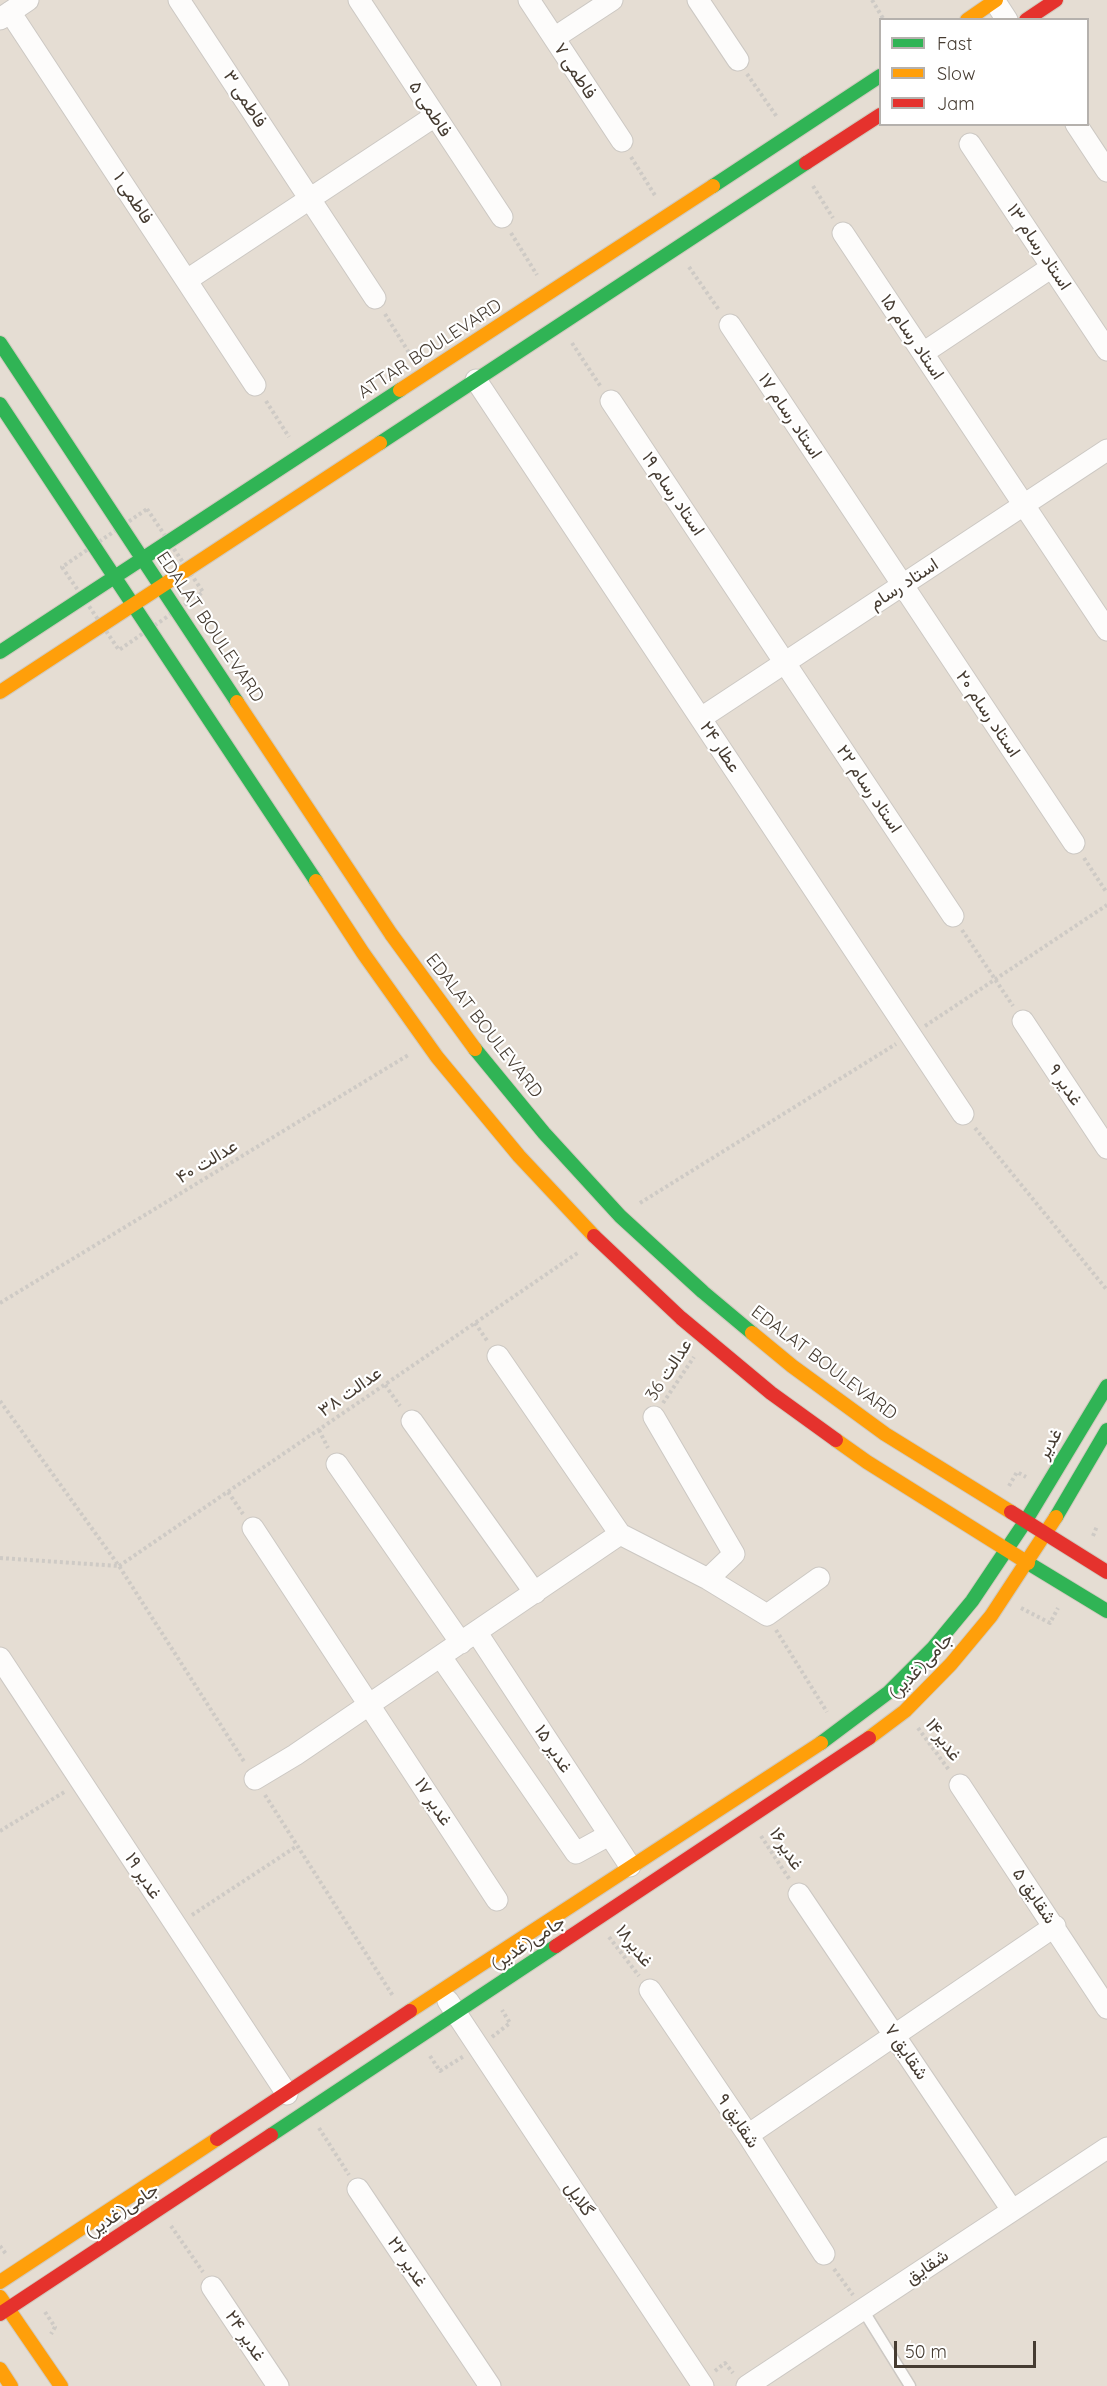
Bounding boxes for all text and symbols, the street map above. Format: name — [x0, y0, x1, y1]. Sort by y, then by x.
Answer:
legend — [879, 18, 1089, 126]
text: Fast — [937, 32, 972, 55]
street label: فاطمی ۷ — [549, 39, 601, 103]
text: Slow — [937, 62, 975, 85]
street label: فاطمی ۳ — [219, 66, 271, 132]
street label: فاطمی ۵ — [404, 77, 456, 141]
text: Jam — [937, 92, 975, 115]
street label: فاطمی ۱ — [108, 168, 158, 228]
street label: استاد رسام ۱۳ — [1002, 200, 1076, 294]
street label: استاد رسام ۱۵ — [875, 290, 949, 384]
street label: ATTAR BOULEVARD — [354, 294, 506, 404]
street label: استاد رسام ۱۷ — [753, 369, 827, 463]
street label: استاد رسام ۱۹ — [637, 448, 709, 540]
street label: EDALAT BOULEVARD — [152, 548, 268, 706]
street label: استاد رسام — [865, 554, 943, 614]
street label: استاد رسام ۲۰ — [951, 667, 1025, 761]
street label: عطار ۲۴ — [695, 717, 745, 777]
street label: استاد رسام ۲۲ — [832, 741, 906, 837]
street label: EDALAT BOULEVARD — [421, 950, 547, 1102]
street label: غدیر ۹ — [1043, 1060, 1087, 1110]
street label: عدالت ۴۰ — [172, 1135, 242, 1189]
street label: EDALAT BOULEVARD — [747, 1301, 901, 1425]
street label: عدالت 36 — [641, 1335, 697, 1405]
street label: عدالت ۳۸ — [314, 1362, 386, 1422]
street label: غدیر — [1033, 1425, 1067, 1463]
street label: جامی(غدیر) — [884, 1628, 958, 1704]
street label: غدیر۱۴ — [920, 1714, 966, 1766]
street label: غدیر ۱۵ — [530, 1721, 576, 1777]
street label: غدیر ۱۷ — [410, 1774, 456, 1830]
street label: غدیر۱۶ — [764, 1824, 808, 1874]
street label: غدیر ۱۹ — [120, 1849, 166, 1903]
street label: شقایق ۵ — [1007, 1864, 1061, 1928]
street label: جامی(غدیر) — [487, 1911, 569, 1975]
street label: غدیر۱۸ — [611, 1920, 657, 1972]
street label: شقایق ۷ — [879, 2020, 933, 2084]
street label: شقایق ۹ — [712, 2090, 764, 2152]
street label: گلایل — [560, 2178, 598, 2220]
street label: جامی(غدیر) — [81, 2179, 163, 2243]
street label: غدیر ۲۲ — [382, 2233, 432, 2291]
street label: شقایق — [901, 2245, 953, 2289]
street label: غدیر ۲۴ — [220, 2306, 270, 2366]
scale bar — [897, 2329, 1040, 2367]
text: 50 m — [905, 2340, 947, 2363]

